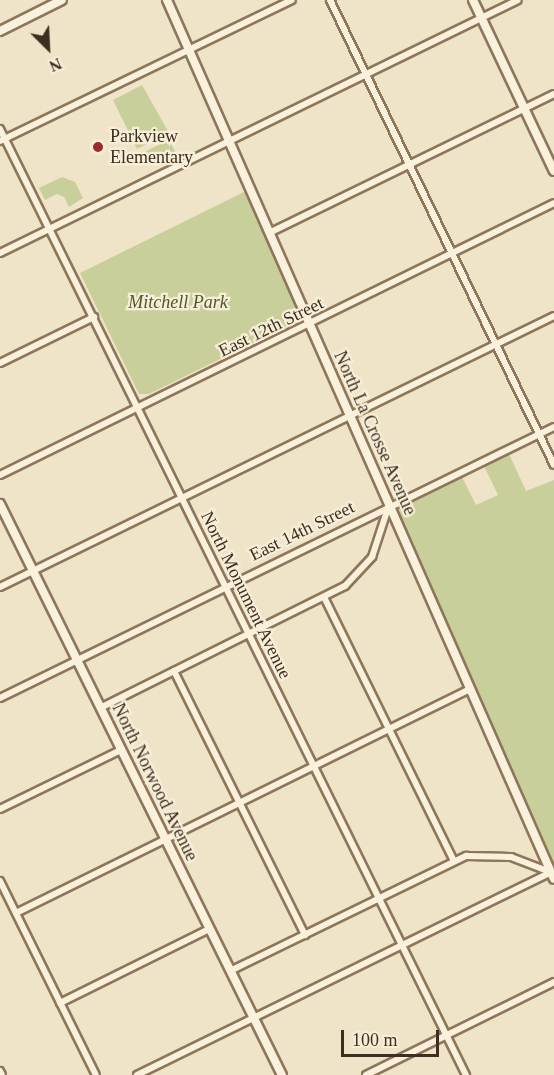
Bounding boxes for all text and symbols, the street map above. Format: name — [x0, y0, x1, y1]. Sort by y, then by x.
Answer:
north arrow — [18, 18, 78, 78]
text: N — [47, 55, 64, 75]
place label: Parkview Elementary — [110, 126, 193, 168]
marker: Parkview Elementary — [91, 140, 105, 154]
park label: Mitchell Park — [128, 291, 228, 313]
street label: East 12th Street — [215, 292, 327, 362]
street label: North La Crosse Avenue — [329, 347, 421, 519]
street label: East 14th Street — [246, 496, 358, 566]
street label: North Monument Avenue — [196, 507, 296, 683]
street label: North Norwood Avenue — [107, 699, 203, 865]
scale bar — [344, 1018, 442, 1056]
text: 100 m — [352, 1030, 398, 1050]

